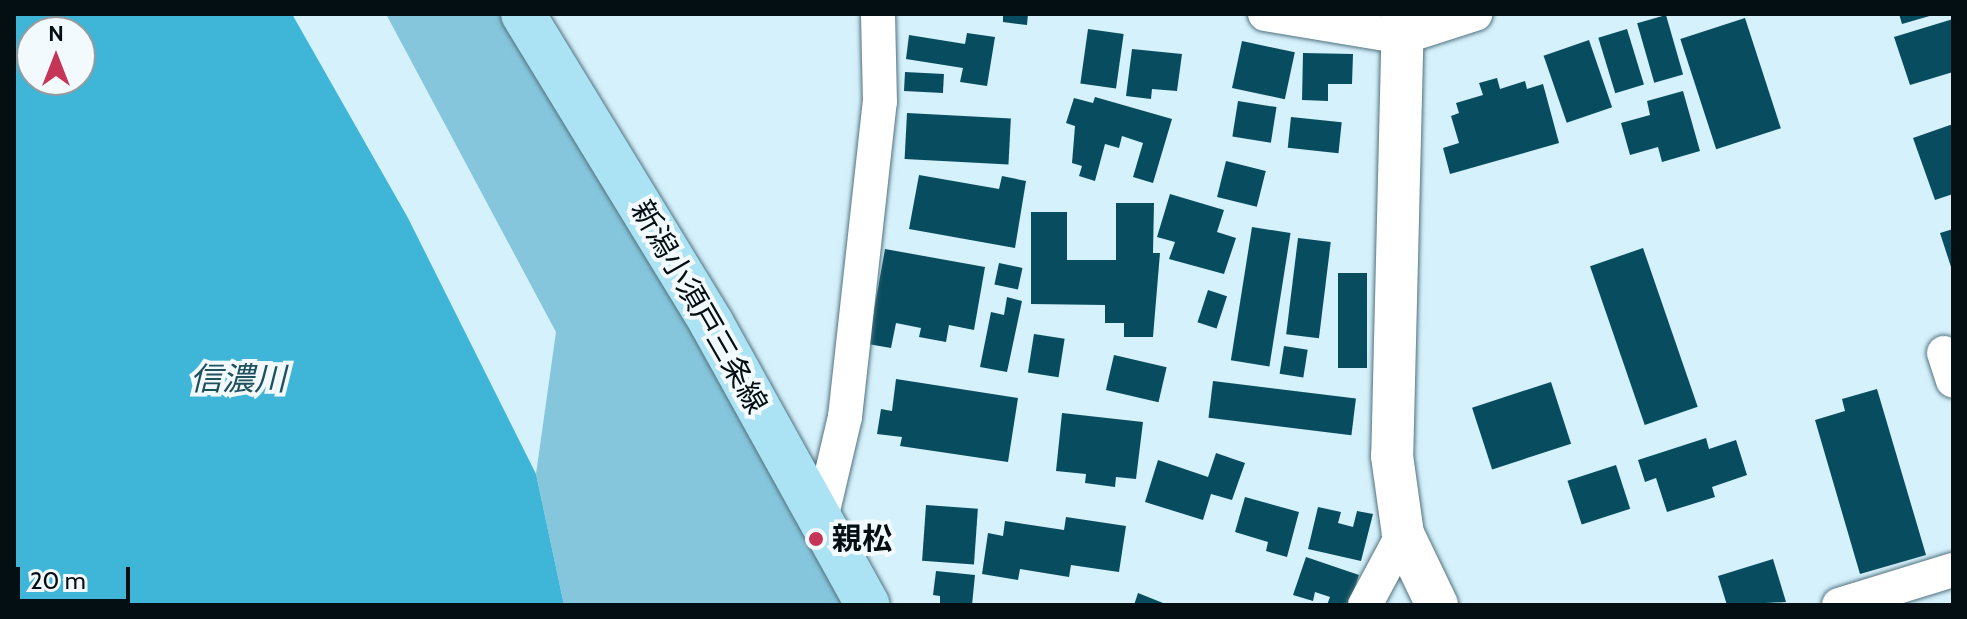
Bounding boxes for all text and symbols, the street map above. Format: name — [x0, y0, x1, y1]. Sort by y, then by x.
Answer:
north arrow — [16, 16, 96, 96]
text: N — [48, 20, 64, 47]
street label: 新潟小須戸三条線 — [623, 194, 775, 420]
water label: 信濃川 — [190, 360, 286, 398]
place label: 親松 — [832, 521, 892, 557]
marker: 親松 — [807, 530, 825, 548]
scale bar — [20, 551, 134, 601]
text: 20 m — [30, 566, 86, 595]

